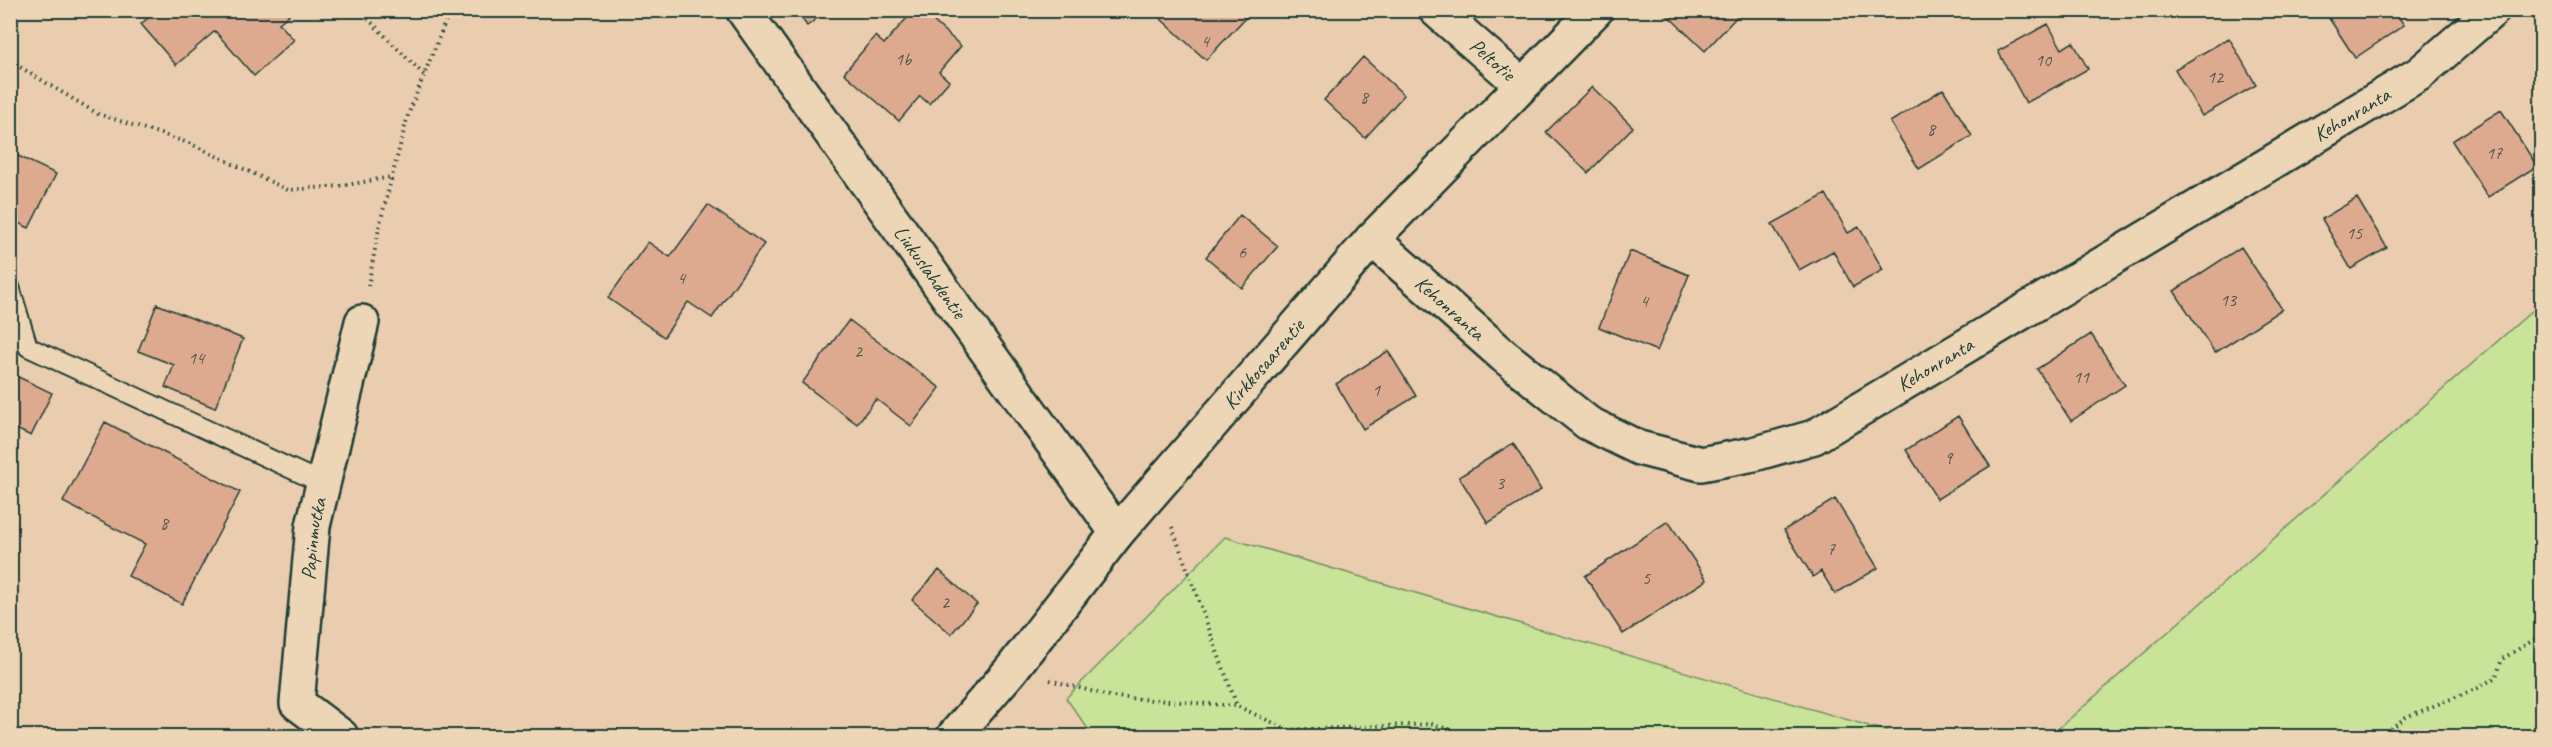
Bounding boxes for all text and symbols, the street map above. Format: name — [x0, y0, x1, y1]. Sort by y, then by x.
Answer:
house number: 4 — [1201, 30, 1211, 52]
street label: Peltotie — [1464, 32, 1522, 88]
house number: 1b — [895, 48, 912, 70]
house number: 10 — [2035, 49, 2053, 71]
house number: 12 — [2207, 66, 2225, 88]
street label: Kehonranta — [2309, 80, 2396, 147]
house number: 8 — [1360, 86, 1370, 108]
house number: 8 — [1927, 118, 1937, 140]
house number: 17 — [2486, 142, 2503, 164]
street label: Liukuslahdentie — [888, 220, 974, 325]
house number: 15 — [2346, 222, 2363, 244]
house number: 6 — [1238, 241, 1247, 263]
house number: 4 — [677, 267, 687, 289]
street label: Kehonranta — [1409, 270, 1492, 347]
house number: 13 — [2220, 289, 2238, 311]
house number: 4 — [1640, 290, 1650, 312]
street label: Kirkkosaarentie — [1217, 312, 1311, 415]
street label: Kehonranta — [1892, 331, 1980, 397]
house number: 2 — [854, 340, 864, 362]
house number: 14 — [188, 347, 206, 369]
house number: 11 — [2073, 366, 2090, 388]
house number: 1 — [1372, 379, 1381, 401]
house number: 9 — [1944, 447, 1954, 469]
house number: 3 — [1496, 472, 1506, 494]
street label: Papinmutka — [295, 493, 333, 581]
house number: 8 — [160, 512, 170, 534]
house number: 7 — [1827, 538, 1836, 560]
house number: 5 — [1642, 567, 1651, 589]
house number: 2 — [941, 591, 951, 613]

